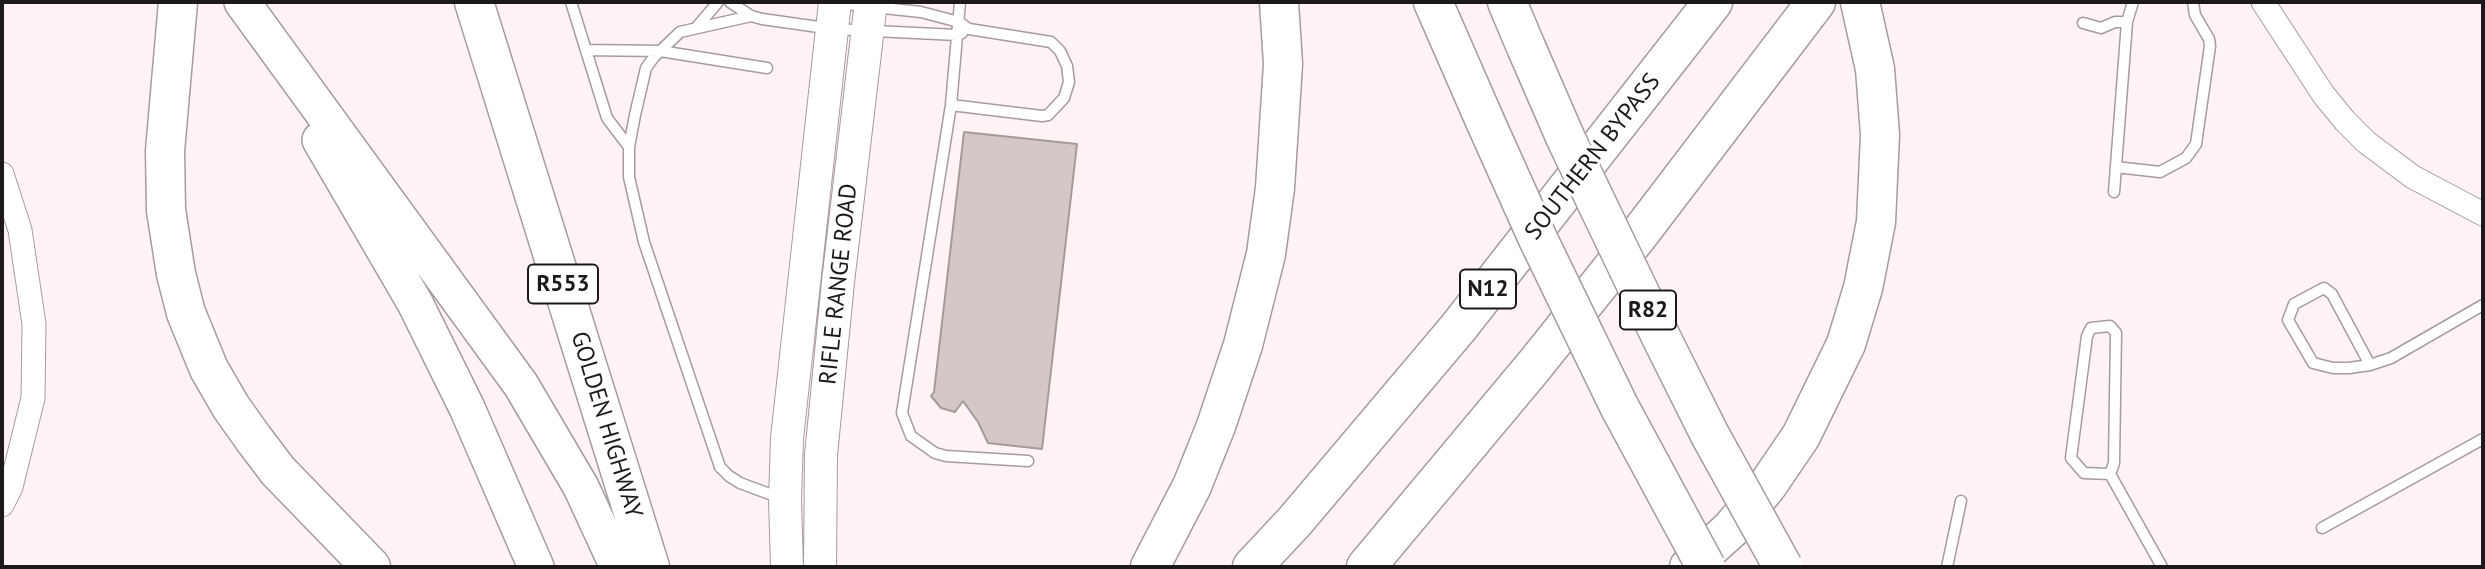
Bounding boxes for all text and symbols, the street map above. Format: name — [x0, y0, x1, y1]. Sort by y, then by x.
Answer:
street label: SOUTHERN BYPASS — [1519, 68, 1667, 246]
street label: RIFLE RANGE ROAD — [814, 182, 864, 386]
road number: R553 — [528, 264, 598, 304]
road number: N12 — [1460, 270, 1516, 308]
road number: R82 — [1620, 290, 1676, 330]
street label: GOLDEN HIGHWAY — [564, 328, 648, 522]

